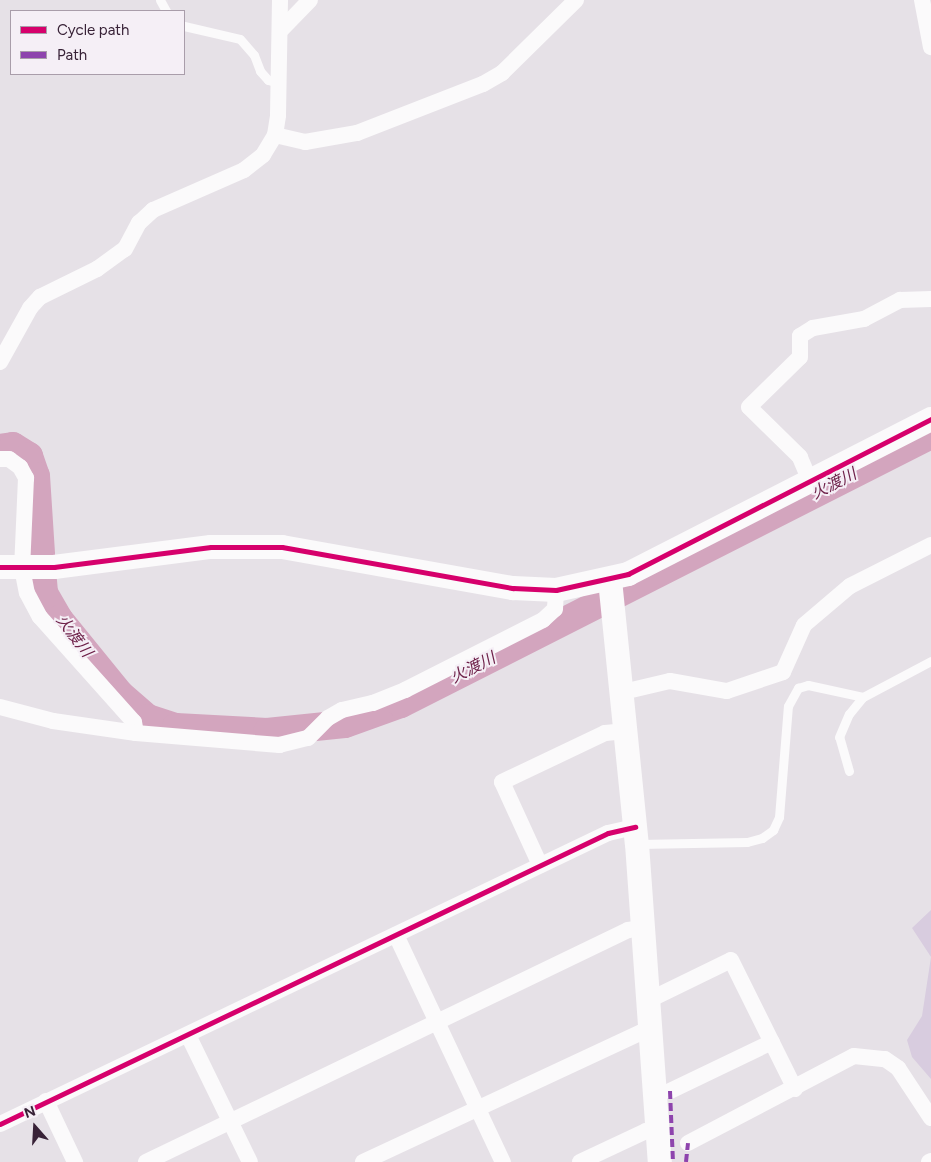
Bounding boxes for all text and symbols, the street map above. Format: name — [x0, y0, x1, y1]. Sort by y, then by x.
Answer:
legend — [10, 10, 185, 75]
text: Cycle path — [57, 21, 129, 39]
text: Path — [57, 46, 87, 64]
water label: 火渡川 — [808, 465, 860, 503]
water label: 火渡川 — [52, 611, 96, 661]
water label: 火渡川 — [447, 649, 499, 687]
north arrow — [10, 1102, 60, 1152]
text: N — [22, 1103, 38, 1122]

